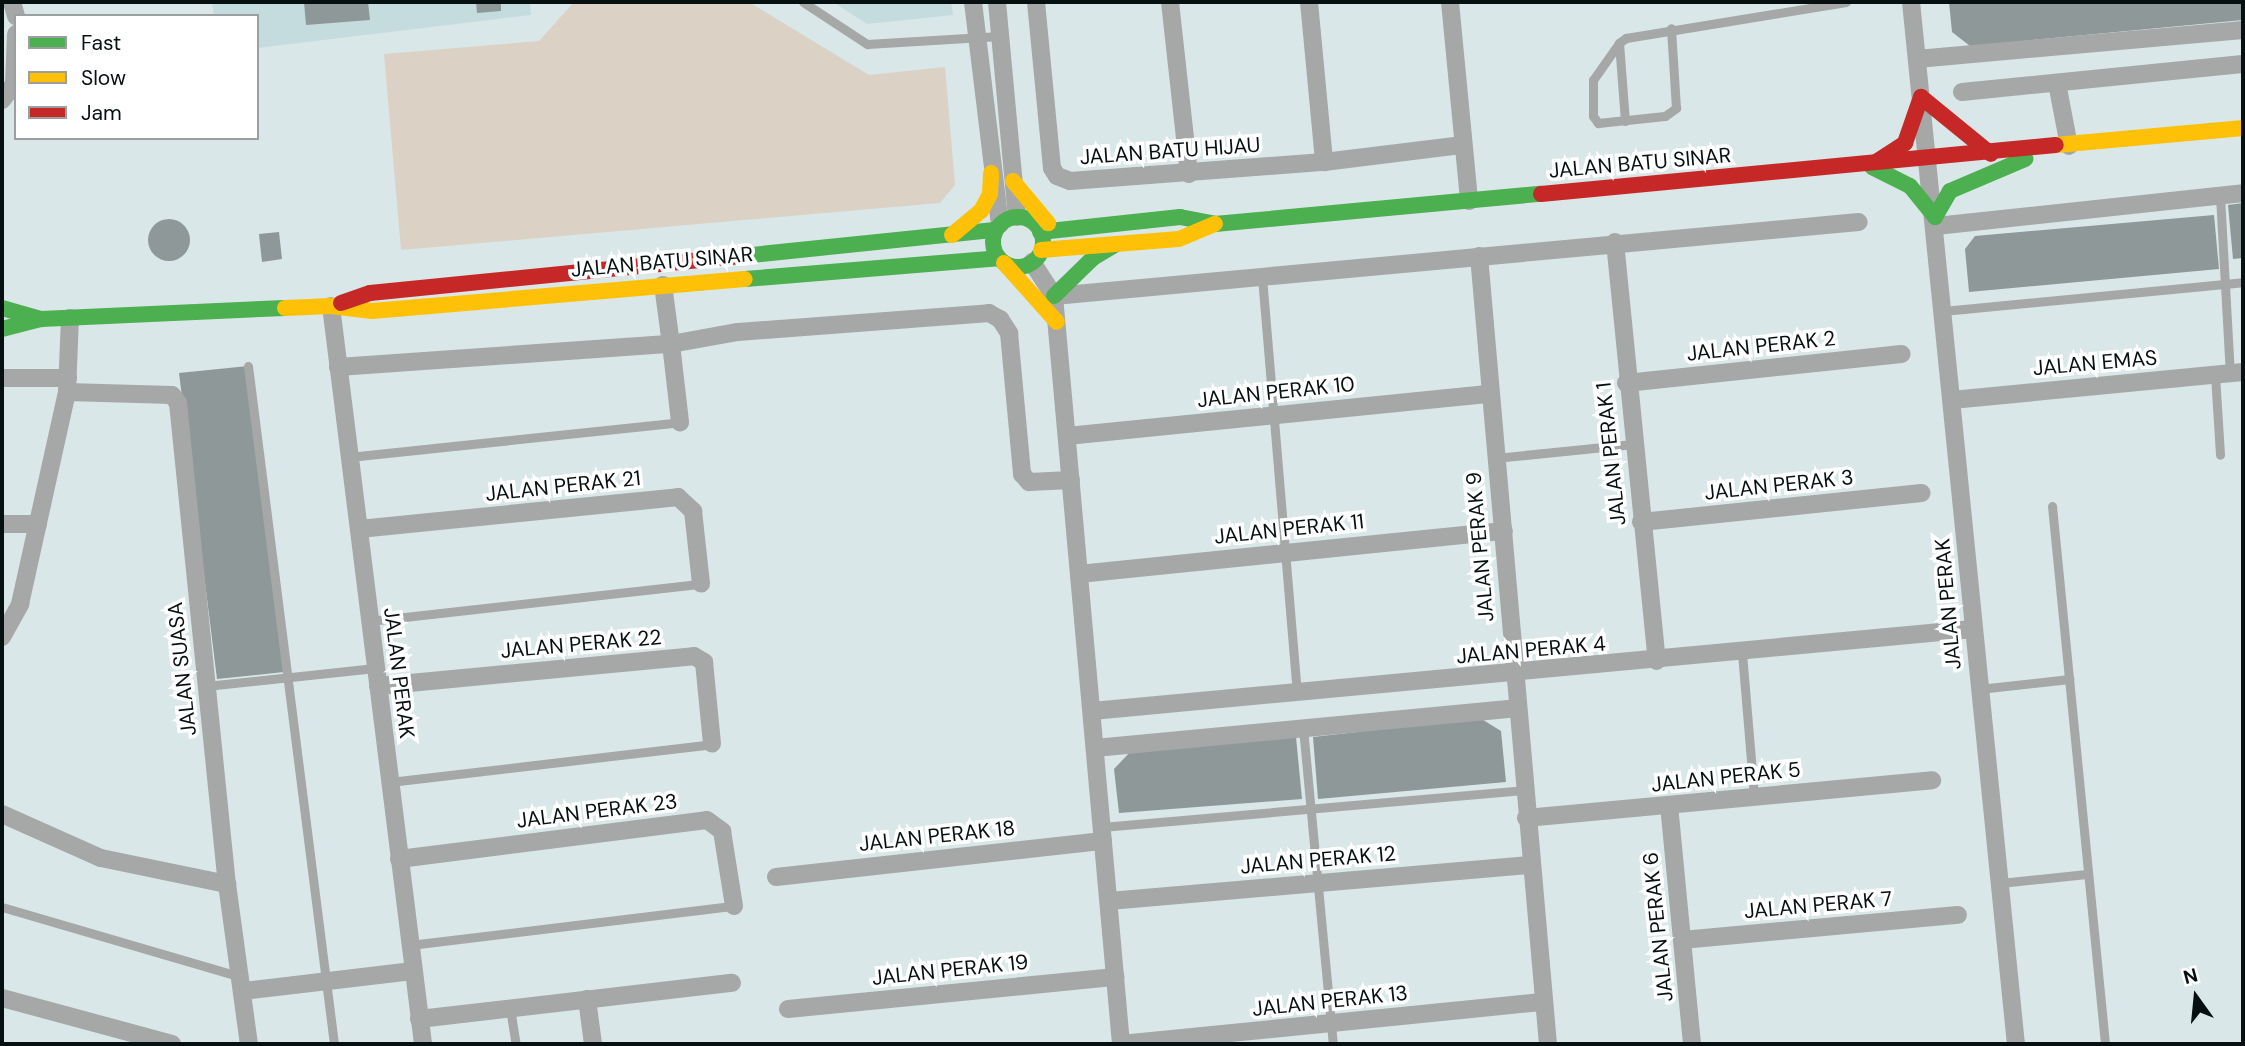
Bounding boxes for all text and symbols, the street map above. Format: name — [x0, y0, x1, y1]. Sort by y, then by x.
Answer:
legend — [14, 14, 259, 140]
text: Fast — [81, 29, 121, 57]
text: Slow — [81, 64, 126, 92]
text: Jam — [81, 99, 122, 127]
street label: JALAN BATU HIJAU — [1079, 132, 1261, 170]
street label: JALAN BATU SINAR — [1548, 142, 1732, 184]
street label: JALAN BATU SINAR — [570, 241, 754, 283]
street label: JALAN PERAK 2 — [1685, 326, 1837, 366]
street label: JALAN EMAS — [2032, 345, 2158, 381]
street label: JALAN PERAK 10 — [1196, 371, 1356, 413]
street label: JALAN PERAK 1 — [1591, 381, 1631, 527]
street label: JALAN PERAK 21 — [484, 465, 642, 507]
street label: JALAN PERAK 3 — [1703, 465, 1855, 505]
street label: JALAN PERAK 9 — [1461, 471, 1499, 623]
street label: JALAN PERAK 11 — [1213, 509, 1365, 549]
street label: JALAN PERAK — [1930, 537, 1966, 671]
street label: JALAN SUASA — [162, 601, 202, 737]
street label: JALAN PERAK — [378, 606, 420, 740]
street label: JALAN PERAK 22 — [499, 624, 663, 664]
street label: JALAN PERAK 4 — [1455, 631, 1607, 669]
street label: JALAN PERAK 5 — [1650, 757, 1802, 797]
street label: JALAN PERAK 23 — [515, 789, 679, 833]
street label: JALAN PERAK 18 — [858, 815, 1016, 857]
street label: JALAN PERAK 12 — [1239, 841, 1397, 879]
street label: JALAN PERAK 6 — [1638, 851, 1678, 1003]
street label: JALAN PERAK 7 — [1743, 886, 1893, 924]
street label: JALAN PERAK 19 — [871, 949, 1029, 991]
north arrow — [2161, 962, 2231, 1032]
text: N — [2180, 962, 2200, 990]
street label: JALAN PERAK 13 — [1251, 980, 1409, 1022]

